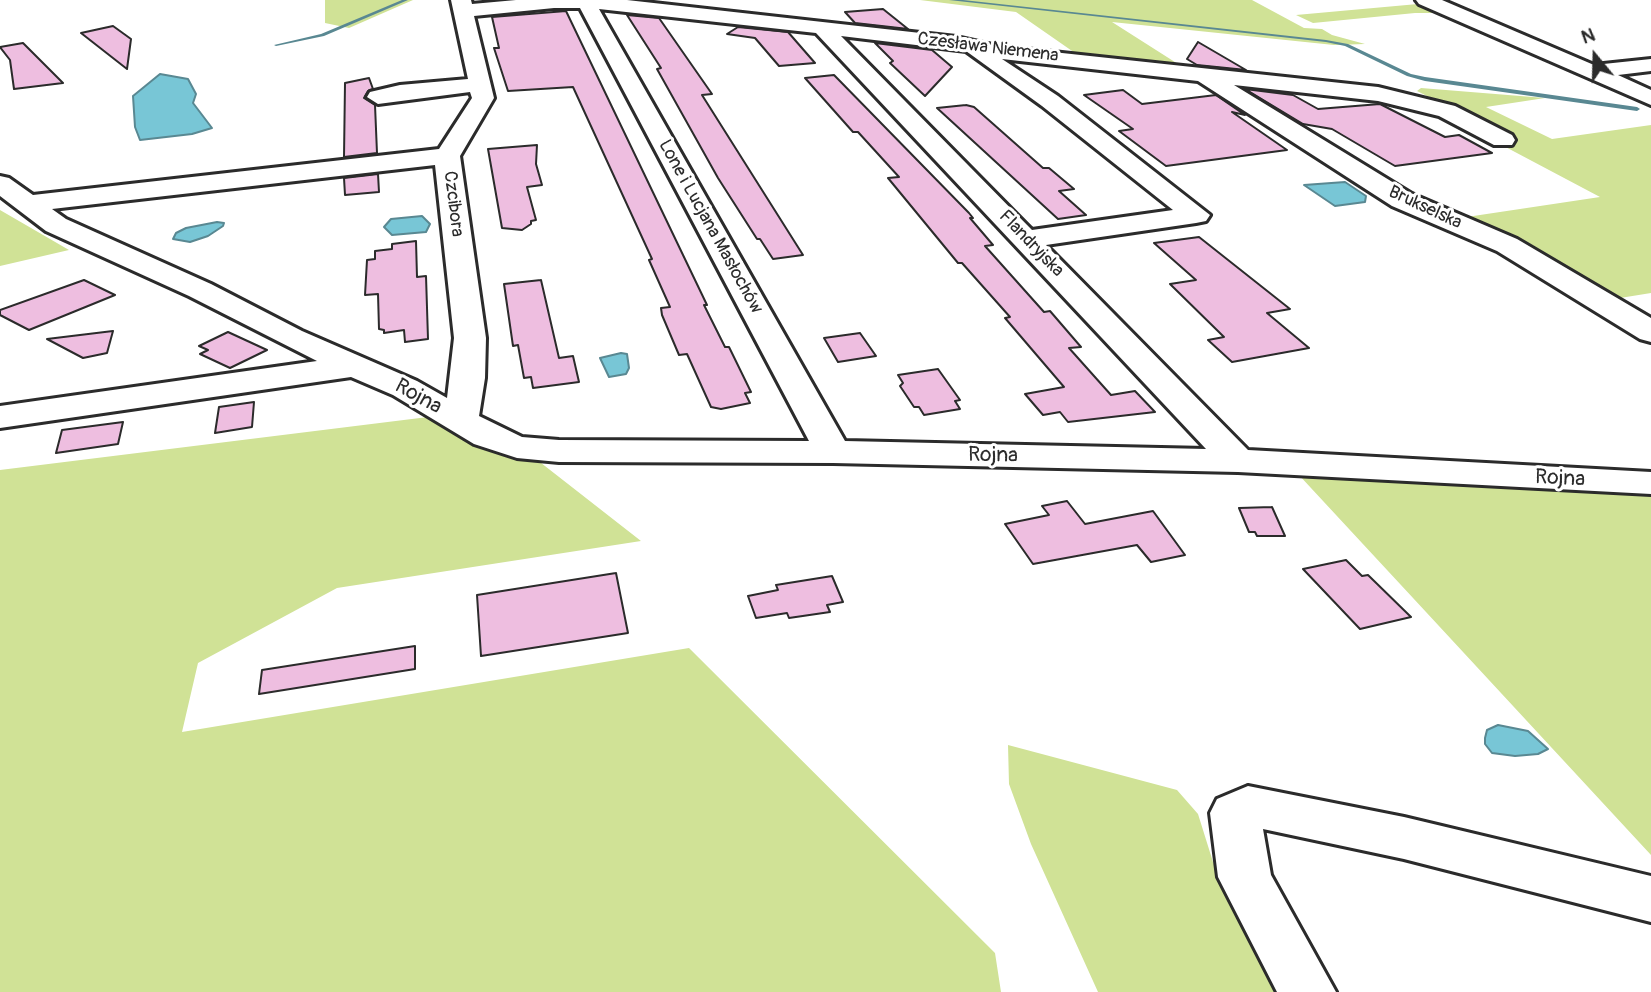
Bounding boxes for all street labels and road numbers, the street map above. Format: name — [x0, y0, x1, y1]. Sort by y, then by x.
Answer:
street label: Czesława Niemena — [916, 29, 1060, 67]
street label: Lone i Lucjana Masłochów — [653, 136, 767, 318]
street label: Czcibora — [438, 170, 468, 238]
street label: Brukselska — [1385, 182, 1465, 234]
street label: Flandryjska — [994, 206, 1068, 282]
street label: Rojna — [390, 374, 446, 420]
street label: Rojna — [968, 443, 1018, 469]
street label: Rojna — [1534, 465, 1586, 493]

